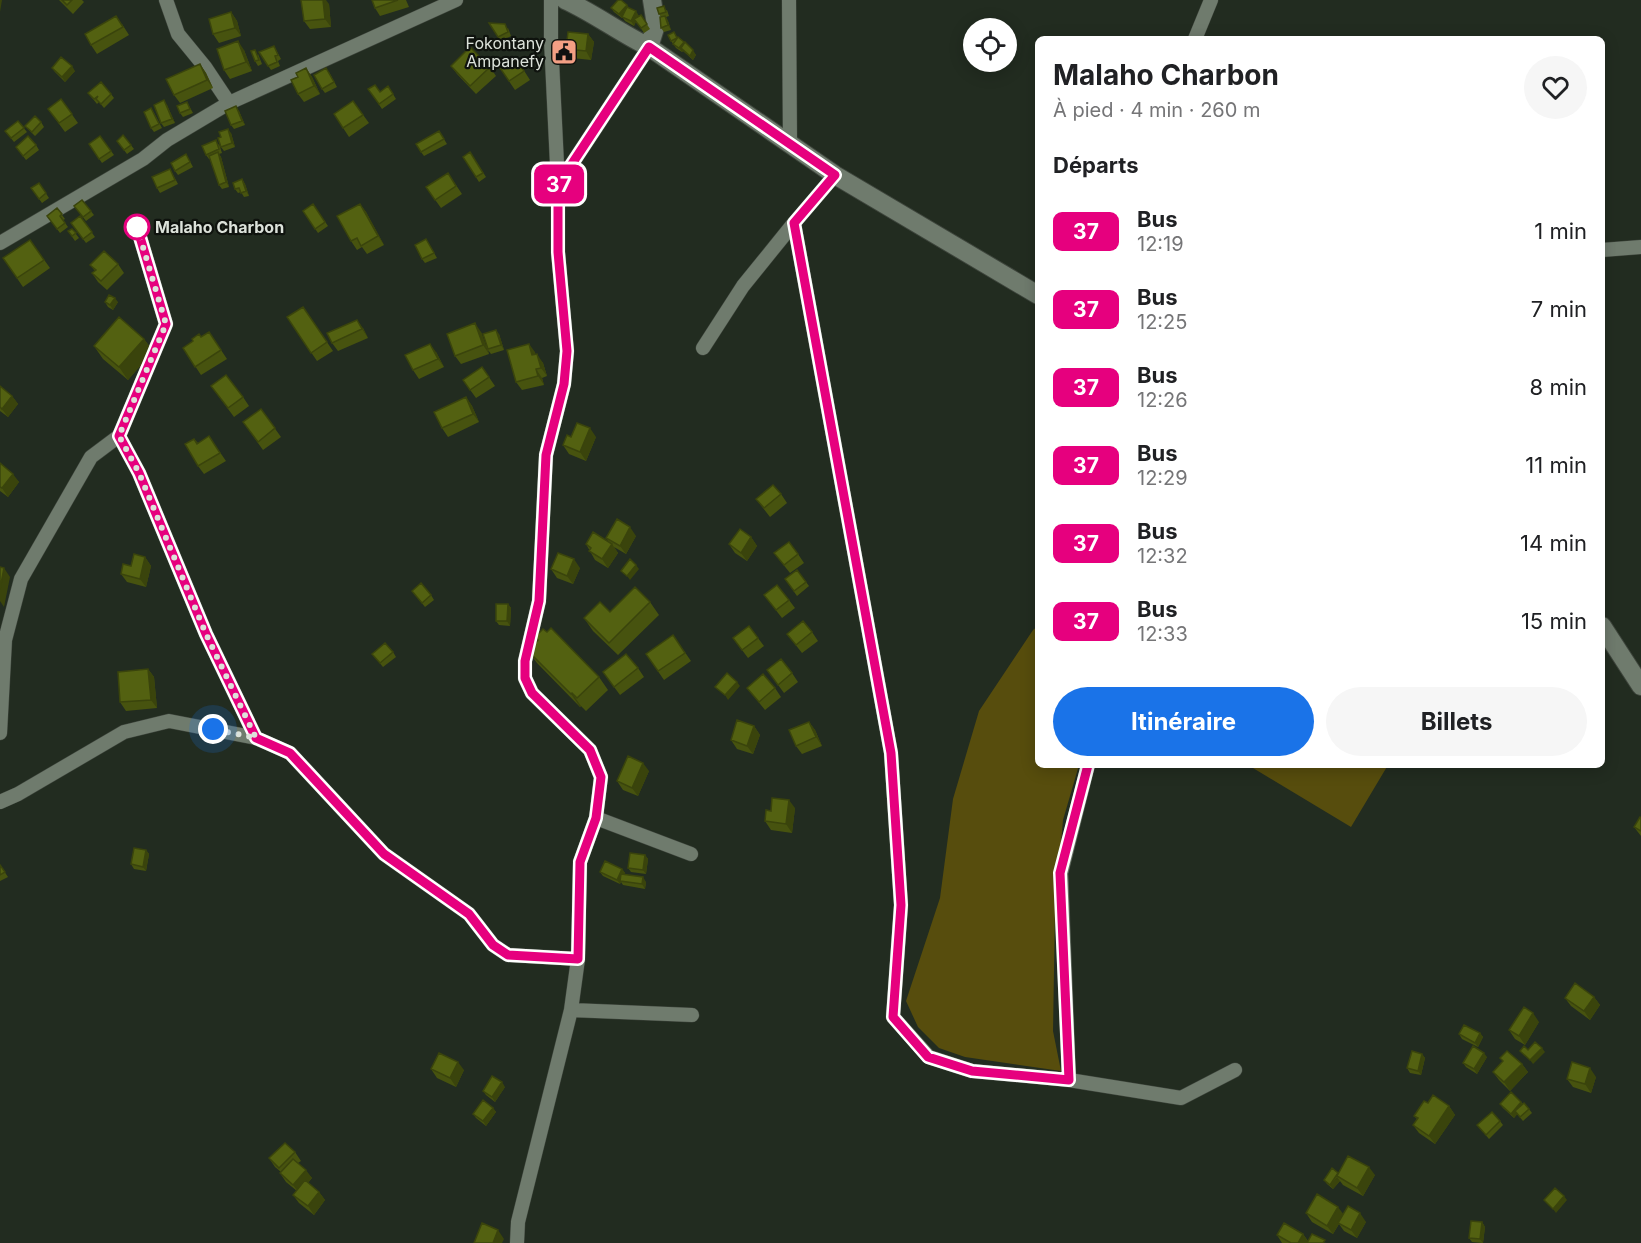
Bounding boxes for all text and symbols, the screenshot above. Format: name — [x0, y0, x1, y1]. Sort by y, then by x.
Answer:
map controls — [963, 18, 1017, 72]
button: locate — [963, 18, 1017, 72]
place label: Fokontany Ampanefy — [466, 33, 544, 71]
public building icon: Fokontany Ampanefy — [549, 37, 579, 67]
button: heart — [1524, 56, 1587, 119]
text: Malaho Charbon — [1053, 58, 1279, 92]
text: À pied · 4 min · 260 m — [1053, 98, 1261, 122]
text: Départs — [1053, 152, 1138, 178]
line badge: 37 — [532, 164, 586, 204]
text: 37 — [546, 172, 572, 197]
text: Bus — [1137, 206, 1178, 232]
marker: Malaho Charbon — [124, 214, 150, 240]
place label: Malaho Charbon — [155, 217, 284, 237]
text: 1 min — [1534, 218, 1587, 244]
text: 37 — [1073, 219, 1099, 244]
text: 12:19 — [1137, 232, 1184, 256]
text: Bus — [1137, 284, 1178, 310]
text: 7 min — [1531, 296, 1587, 322]
text: 37 — [1073, 297, 1099, 322]
text: 12:25 — [1137, 310, 1187, 334]
text: Bus — [1137, 362, 1178, 388]
text: 8 min — [1530, 374, 1587, 400]
text: 37 — [1073, 375, 1099, 400]
text: 12:26 — [1137, 388, 1188, 412]
text: Bus — [1137, 440, 1178, 466]
text: 11 min — [1525, 452, 1587, 478]
text: 37 — [1073, 453, 1099, 478]
text: 12:29 — [1137, 466, 1188, 490]
text: Bus — [1137, 518, 1178, 544]
text: 14 min — [1520, 530, 1587, 556]
text: 37 — [1073, 531, 1099, 556]
text: 12:32 — [1137, 544, 1188, 568]
text: Bus — [1137, 596, 1178, 622]
text: 15 min — [1521, 608, 1587, 634]
text: 37 — [1073, 609, 1099, 634]
text: 12:33 — [1137, 622, 1188, 646]
button: Itinéraire — [1053, 687, 1314, 756]
button: Billets — [1326, 687, 1587, 756]
your location — [198, 714, 228, 744]

